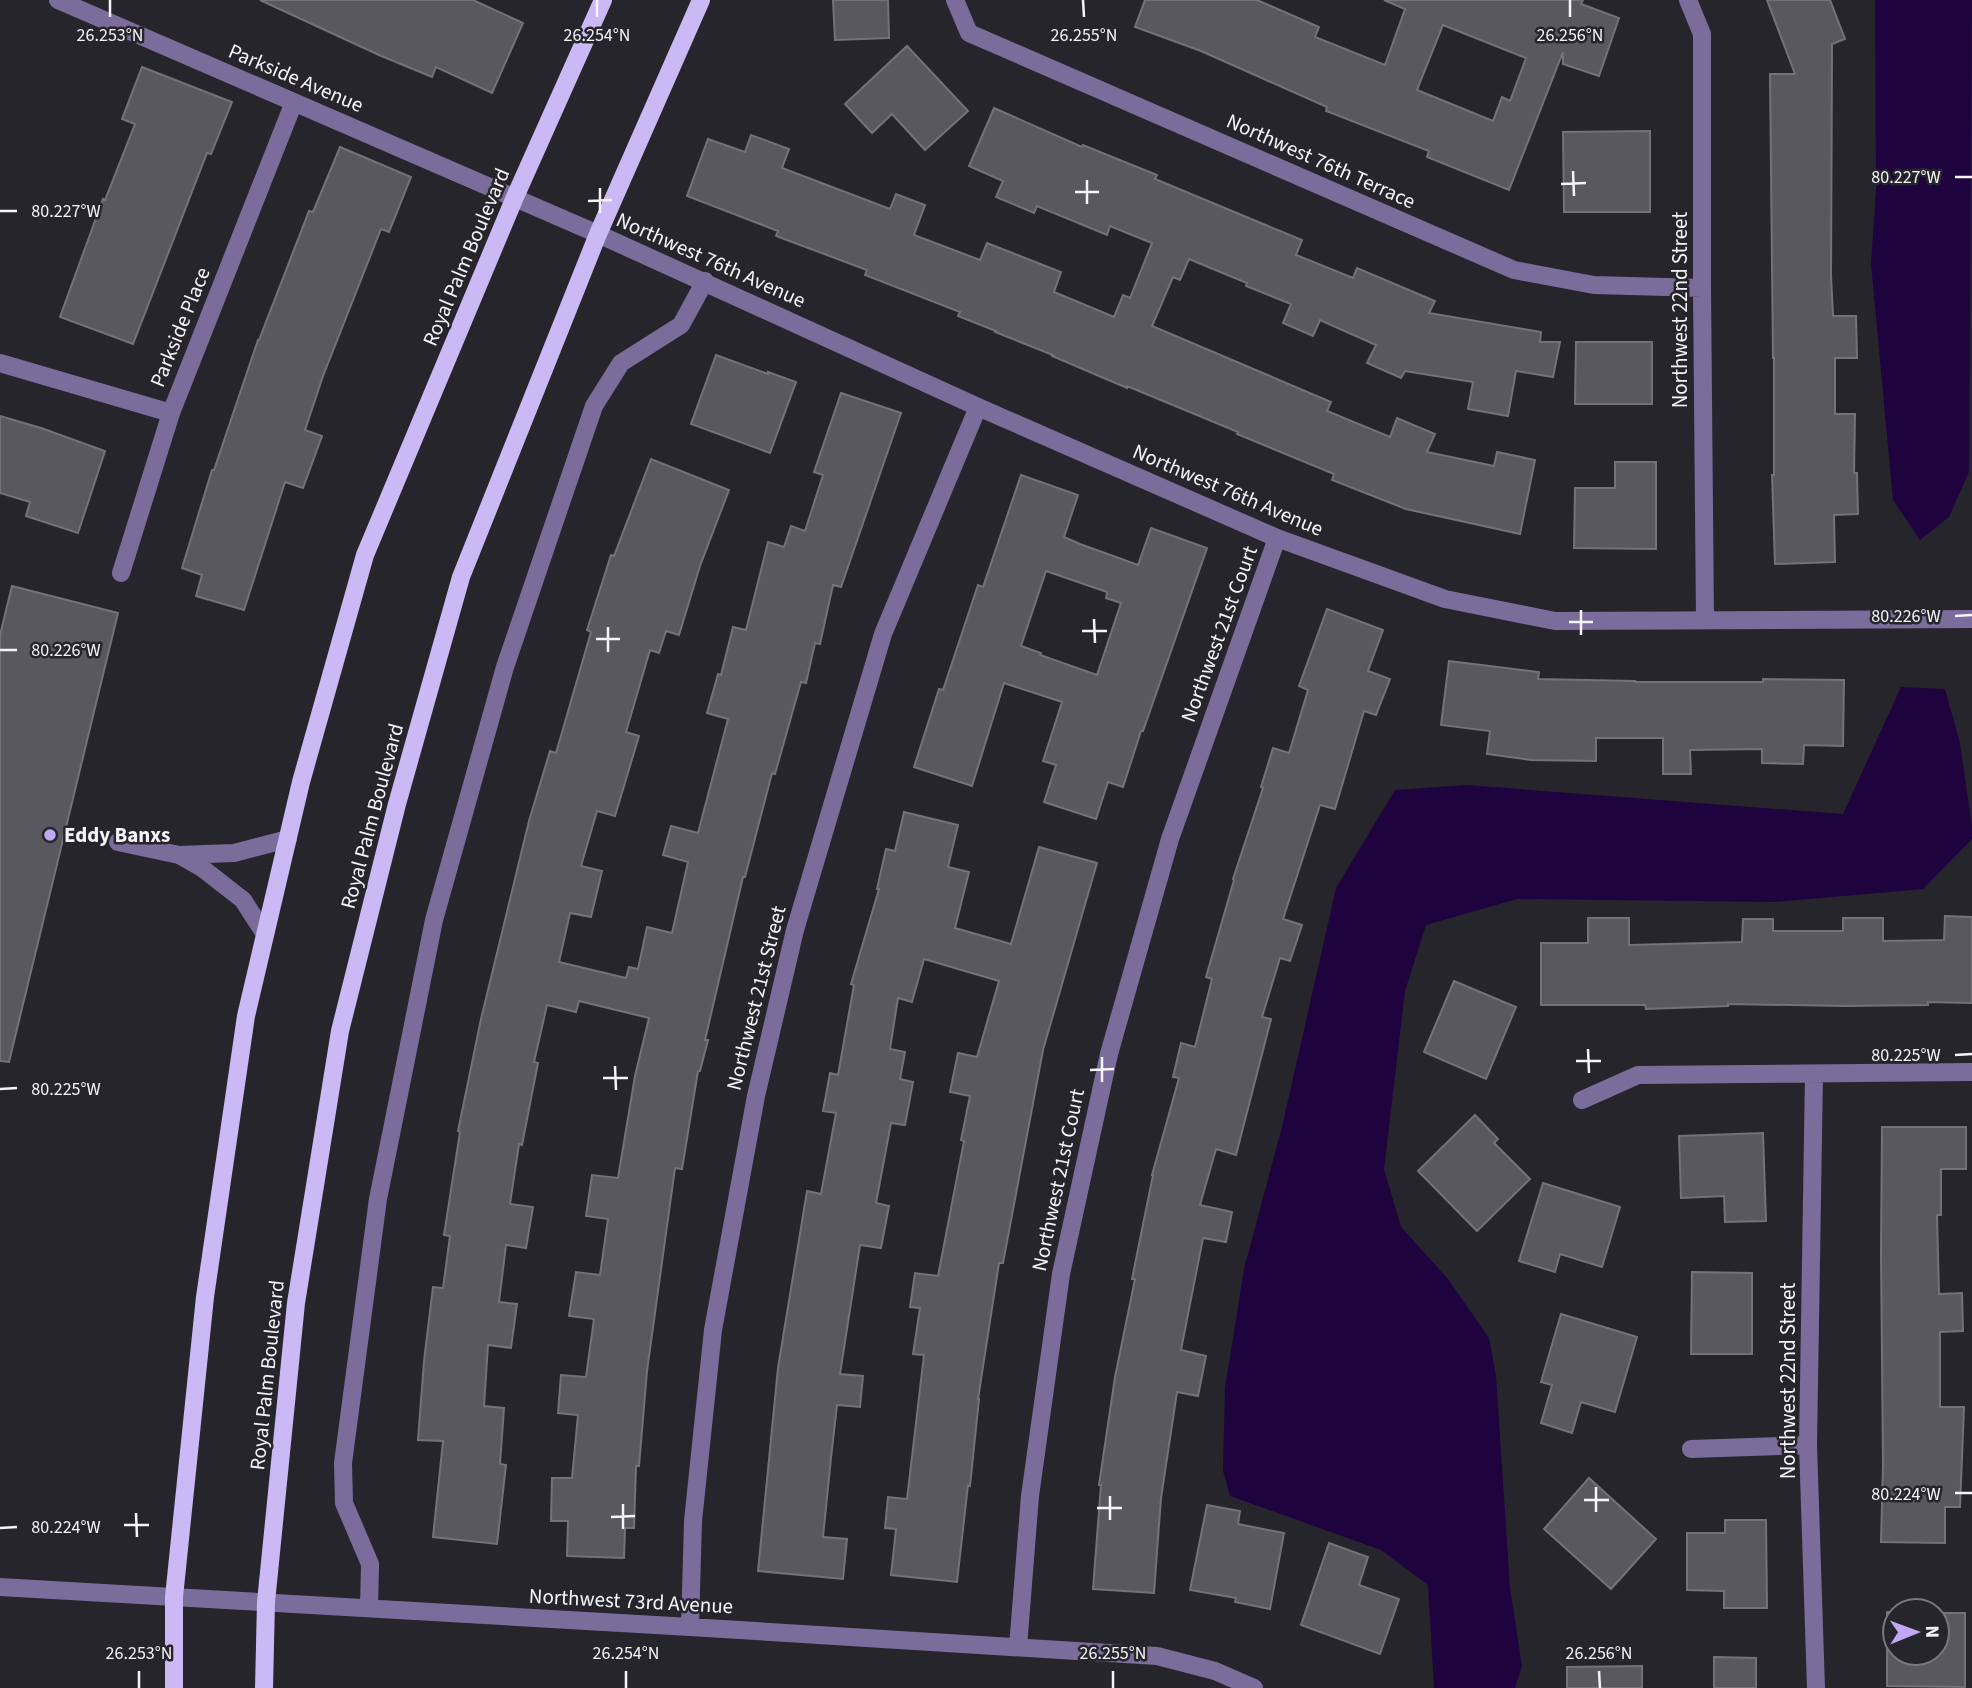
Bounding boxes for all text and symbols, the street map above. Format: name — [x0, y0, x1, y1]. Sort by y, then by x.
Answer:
text: 26.253°N — [77, 23, 143, 48]
text: 26.254°N — [564, 23, 630, 48]
text: 26.255°N — [1051, 23, 1117, 48]
text: 26.256°N — [1537, 23, 1603, 48]
street label: Parkside Avenue — [224, 36, 368, 120]
street label: Northwest 76th Terrace — [1222, 106, 1420, 216]
street label: Royal Palm Boulevard — [415, 163, 517, 351]
text: 80.227°W — [1871, 165, 1941, 190]
text: 80.227°W — [31, 199, 101, 224]
street label: Northwest 76th Avenue — [612, 205, 810, 315]
street label: Northwest 22nd Street — [1665, 212, 1695, 408]
street label: Parkside Place — [142, 263, 218, 391]
street label: Northwest 76th Avenue — [1128, 436, 1328, 544]
street label: Northwest 21st Court — [1173, 542, 1265, 726]
text: 80.226°W — [1871, 604, 1941, 629]
text: 80.226°W — [31, 638, 101, 663]
street label: Royal Palm Boulevard — [333, 720, 411, 912]
place label: Eddy Banxs — [64, 820, 170, 850]
marker: Eddy Banxs — [42, 827, 58, 843]
street label: Northwest 21st Street — [719, 903, 793, 1093]
text: 80.225°W — [1871, 1043, 1941, 1068]
text: 80.225°W — [31, 1077, 101, 1102]
street label: Northwest 21st Court — [1024, 1086, 1092, 1274]
street label: Royal Palm Boulevard — [242, 1279, 292, 1471]
street label: Northwest 22nd Street — [1773, 1283, 1803, 1479]
text: 80.224°W — [1871, 1482, 1941, 1507]
text: 80.224°W — [31, 1515, 101, 1540]
street label: Northwest 73rd Avenue — [528, 1581, 734, 1621]
north arrow — [1881, 1597, 1951, 1667]
text: N — [1918, 1625, 1945, 1638]
text: 26.253°N — [106, 1641, 172, 1666]
text: 26.254°N — [593, 1641, 659, 1666]
text: 26.255°N — [1080, 1641, 1146, 1666]
text: 26.256°N — [1566, 1641, 1632, 1666]

